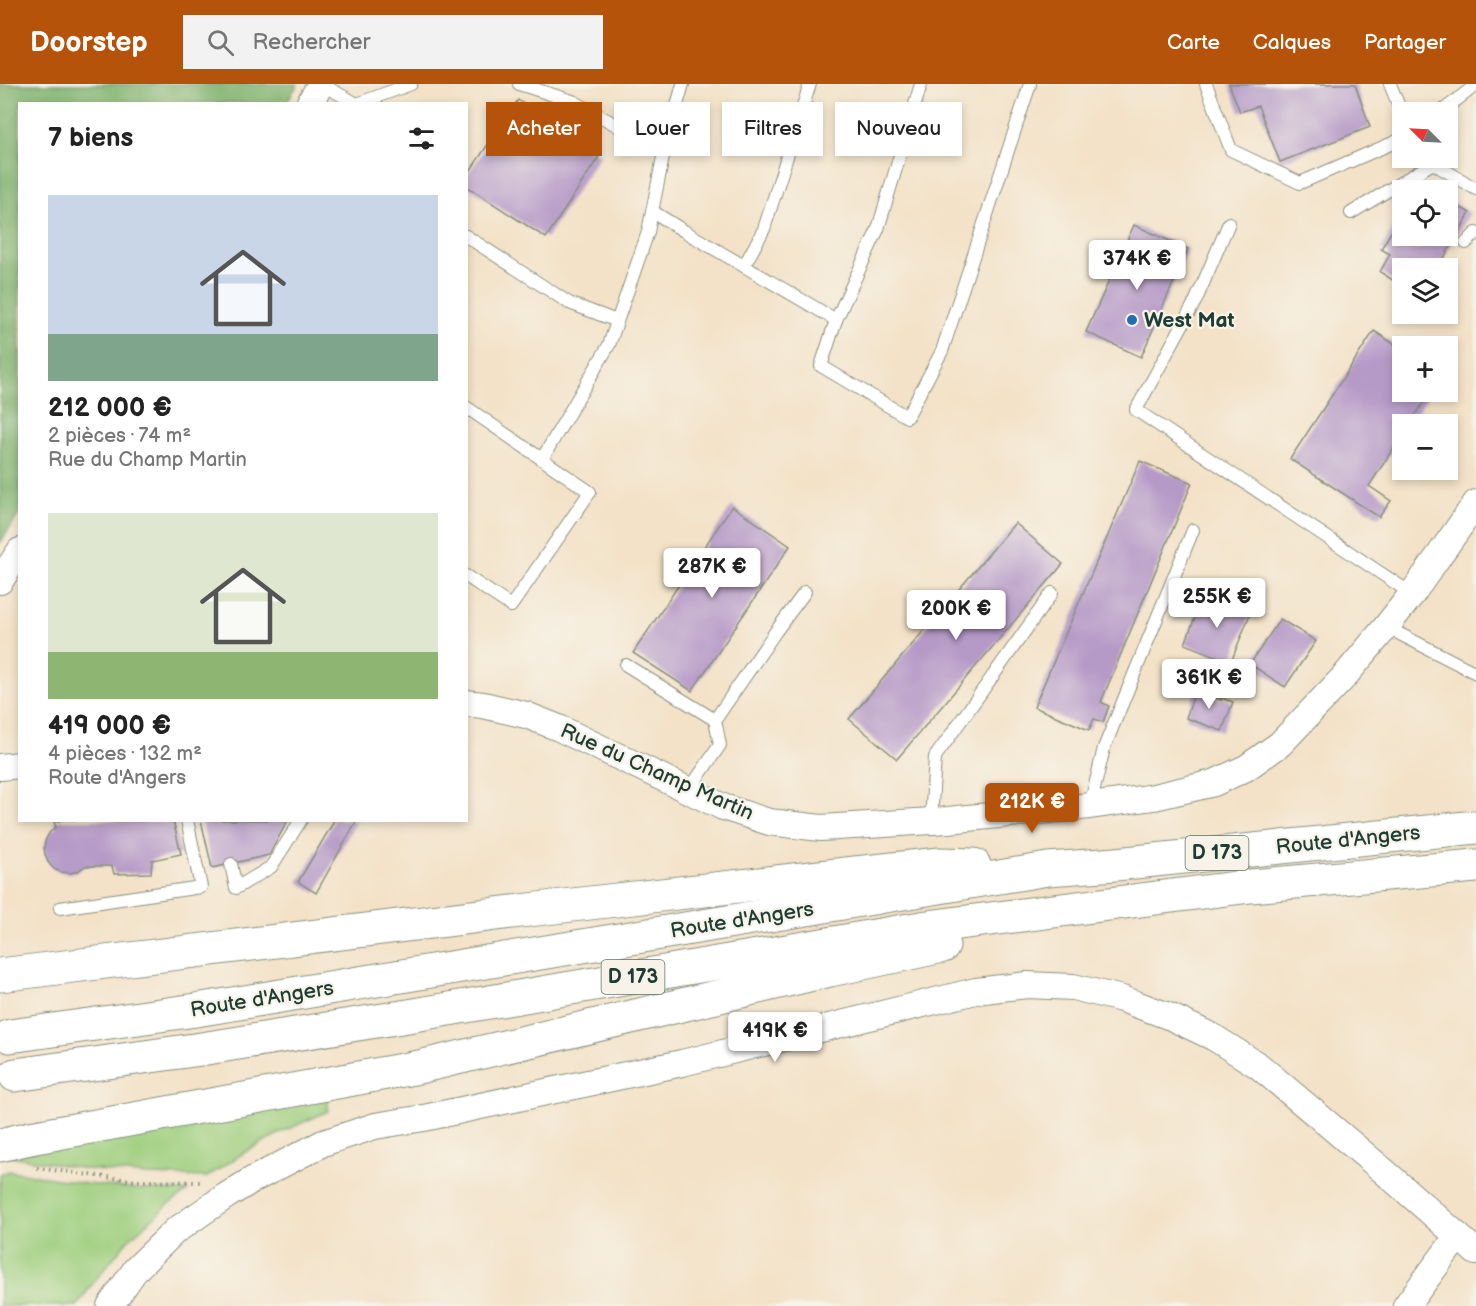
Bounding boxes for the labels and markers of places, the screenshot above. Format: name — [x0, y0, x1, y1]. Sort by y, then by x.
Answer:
pin: 374K € — [1088, 240, 1186, 291]
place label: West Mat — [1144, 308, 1235, 333]
marker: West Mat — [1125, 313, 1139, 327]
pin: 287K € — [663, 548, 761, 599]
pin: 255K € — [1168, 578, 1266, 629]
pin: 200K € — [907, 590, 1005, 641]
pin: 361K € — [1160, 659, 1258, 710]
pin: 212K € — [983, 783, 1081, 834]
pin: 419K € — [726, 1012, 824, 1063]

